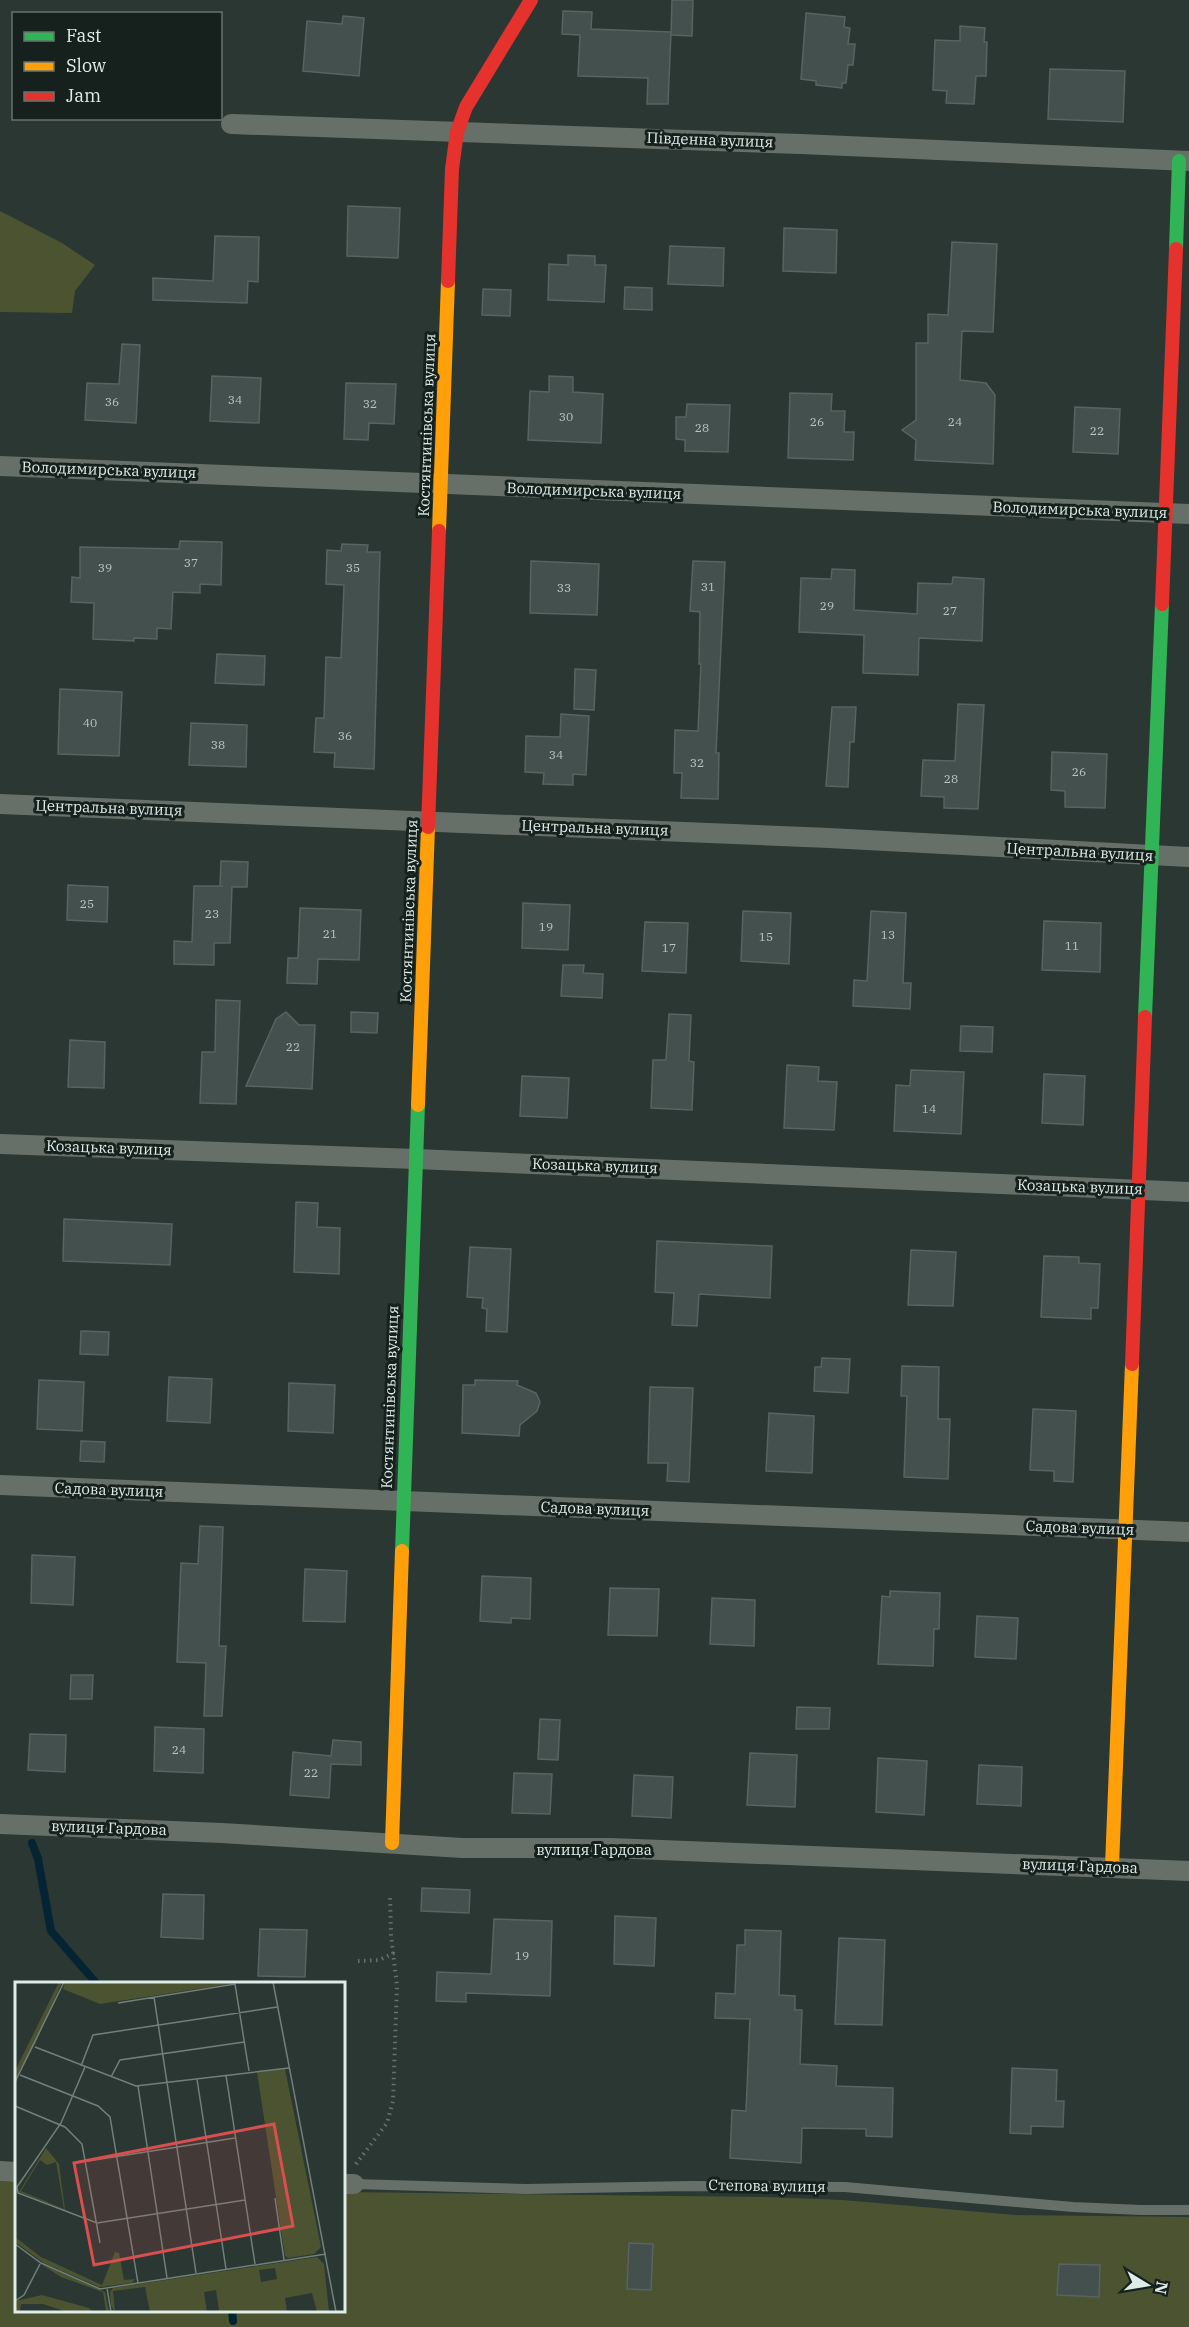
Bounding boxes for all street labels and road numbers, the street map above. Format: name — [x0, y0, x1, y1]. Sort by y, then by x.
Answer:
street label: Південна вулиця — [646, 128, 774, 151]
street label: Костянтинівська вулиця — [414, 333, 439, 517]
street label: Володимирська вулиця — [21, 457, 197, 482]
street label: Володимирська вулиця — [506, 478, 682, 503]
street label: Володимирська вулиця — [992, 497, 1168, 522]
street label: Центральна вулиця — [35, 795, 183, 820]
street label: Центральна вулиця — [521, 815, 669, 840]
street label: Костянтинівська вулиця — [396, 819, 421, 1003]
street label: Центральна вулиця — [1006, 838, 1154, 865]
street label: Козацька вулиця — [46, 1136, 172, 1159]
street label: Козацька вулиця — [532, 1154, 658, 1177]
street label: Козацька вулиця — [1017, 1175, 1143, 1198]
street label: Костянтинівська вулиця — [377, 1305, 402, 1489]
street label: Садова вулиця — [54, 1478, 164, 1501]
street label: Садова вулиця — [540, 1497, 650, 1520]
street label: Садова вулиця — [1025, 1516, 1135, 1539]
street label: вулиця Гардова — [51, 1816, 167, 1839]
street label: вулиця Гардова — [536, 1840, 652, 1859]
street label: вулиця Гардова — [1022, 1854, 1138, 1877]
street label: Степова вулиця — [708, 2175, 826, 2196]

